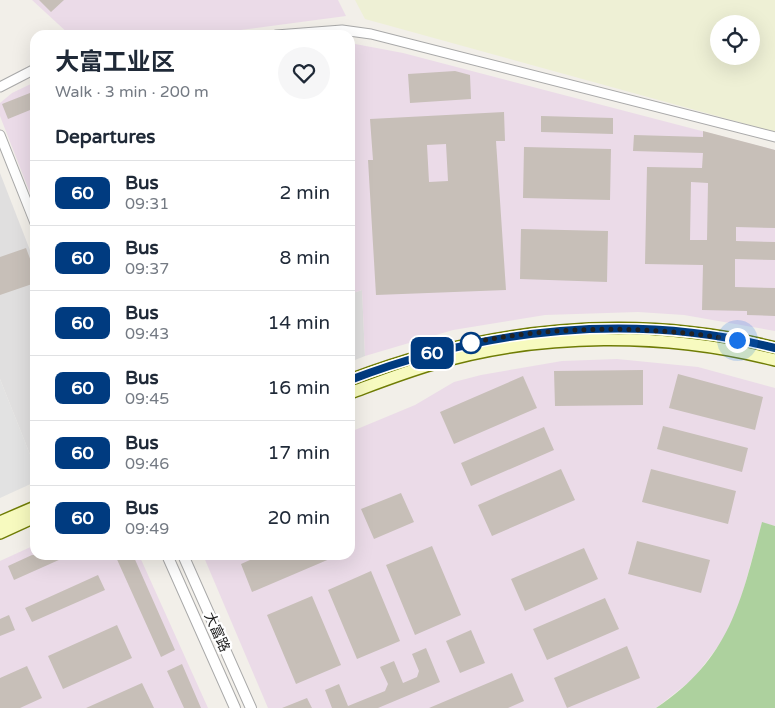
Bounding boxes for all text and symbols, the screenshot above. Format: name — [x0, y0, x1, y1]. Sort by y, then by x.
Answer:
map controls — [710, 15, 760, 65]
button: locate — [710, 15, 760, 65]
button: heart — [278, 47, 330, 99]
text: 大富工业区 — [55, 48, 175, 77]
text: Walk · 3 min · 200 m — [55, 82, 209, 102]
text: Departures — [55, 126, 155, 148]
text: Bus — [125, 172, 159, 194]
text: 60 — [71, 182, 94, 204]
text: 2 min — [279, 182, 330, 204]
text: 09:31 — [125, 194, 169, 214]
text: Bus — [125, 237, 159, 259]
text: 60 — [71, 247, 94, 269]
text: 8 min — [279, 247, 330, 269]
text: 09:37 — [125, 259, 169, 279]
text: Bus — [125, 302, 159, 324]
text: 60 — [71, 312, 94, 334]
text: 14 min — [267, 312, 330, 334]
text: 09:43 — [125, 324, 169, 344]
your location — [725, 328, 750, 353]
unlabelled marker — [460, 332, 482, 354]
line badge: 60 — [410, 337, 454, 369]
text: 60 — [421, 342, 443, 364]
text: Bus — [125, 367, 159, 389]
text: 60 — [71, 377, 94, 399]
text: 16 min — [267, 377, 330, 399]
text: 09:45 — [125, 389, 169, 409]
text: Bus — [125, 432, 159, 454]
text: 60 — [71, 442, 94, 464]
text: 17 min — [267, 442, 330, 464]
text: 09:46 — [125, 454, 169, 474]
text: Bus — [125, 497, 159, 519]
text: 60 — [71, 507, 94, 529]
text: 20 min — [267, 507, 330, 529]
text: 09:49 — [125, 519, 169, 539]
street label: 大富路 — [201, 609, 233, 655]

